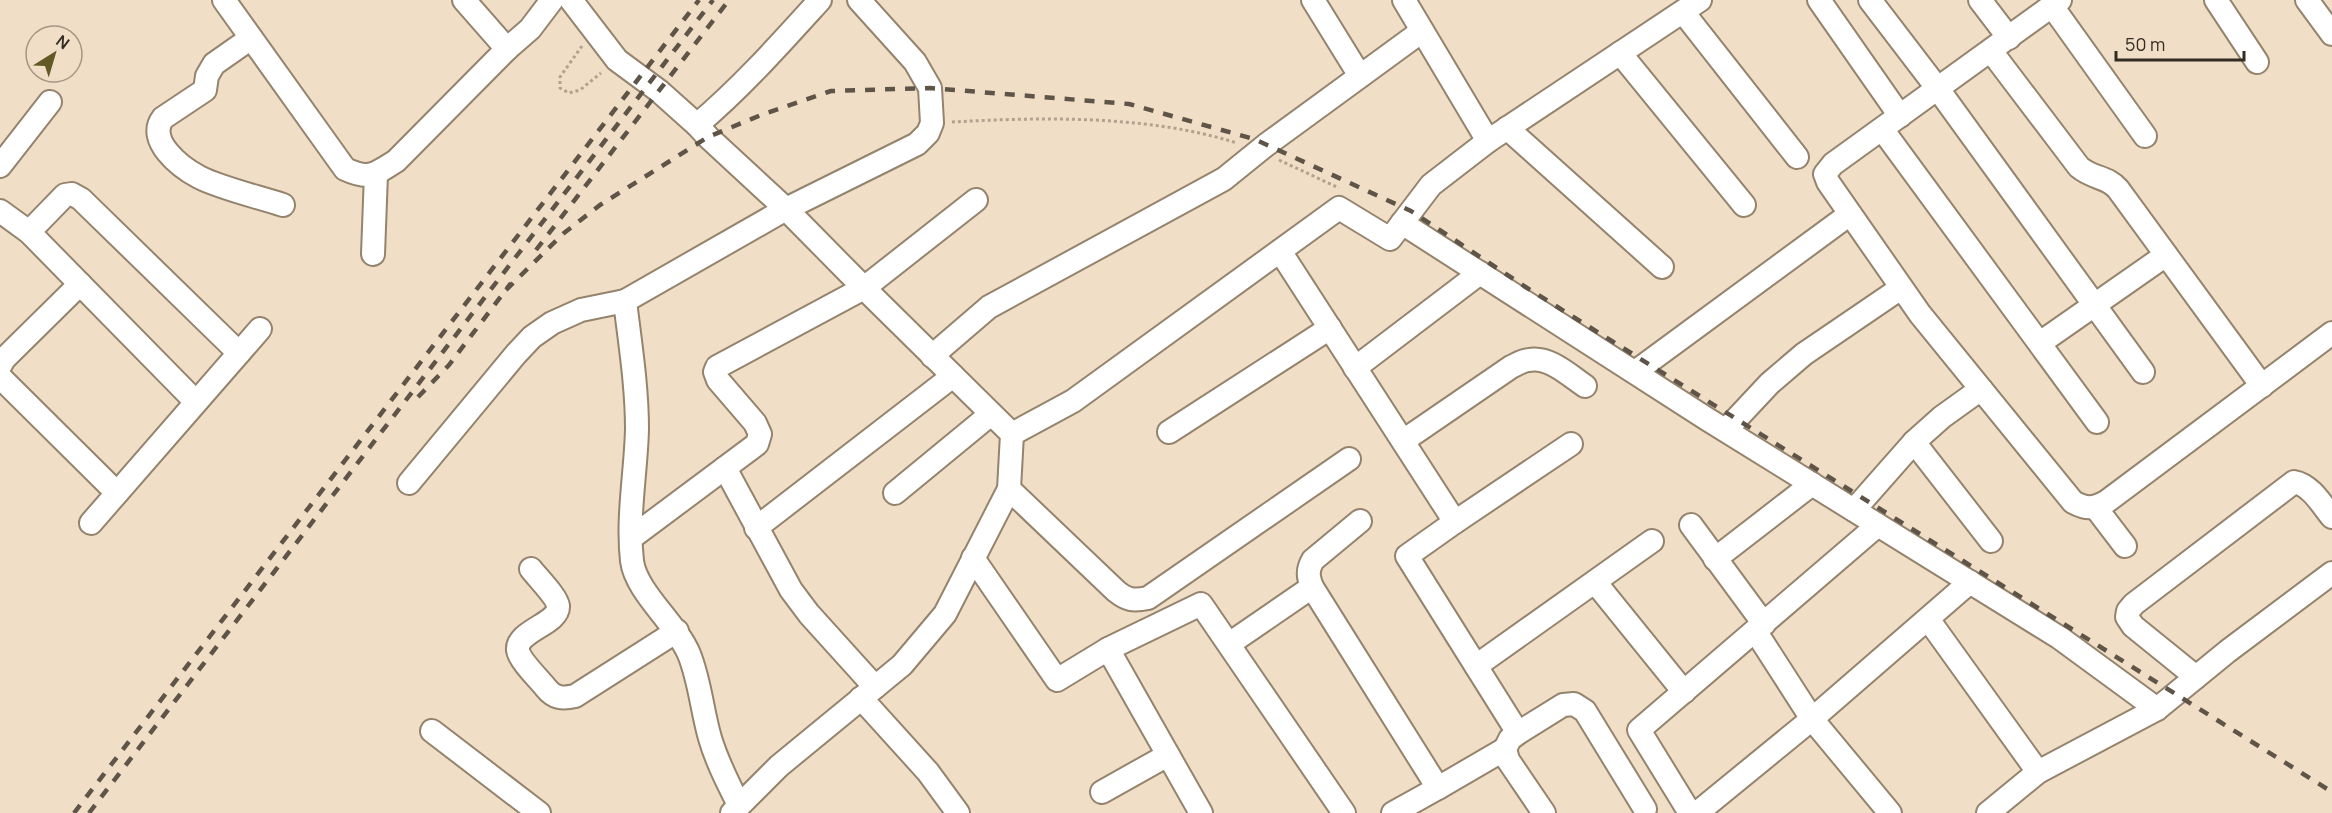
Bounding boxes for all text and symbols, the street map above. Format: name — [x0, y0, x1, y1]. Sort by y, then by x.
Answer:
north arrow — [24, 24, 84, 84]
scale bar — [2116, 24, 2244, 62]
text: N — [52, 30, 74, 54]
text: 50 m — [2125, 32, 2165, 56]

